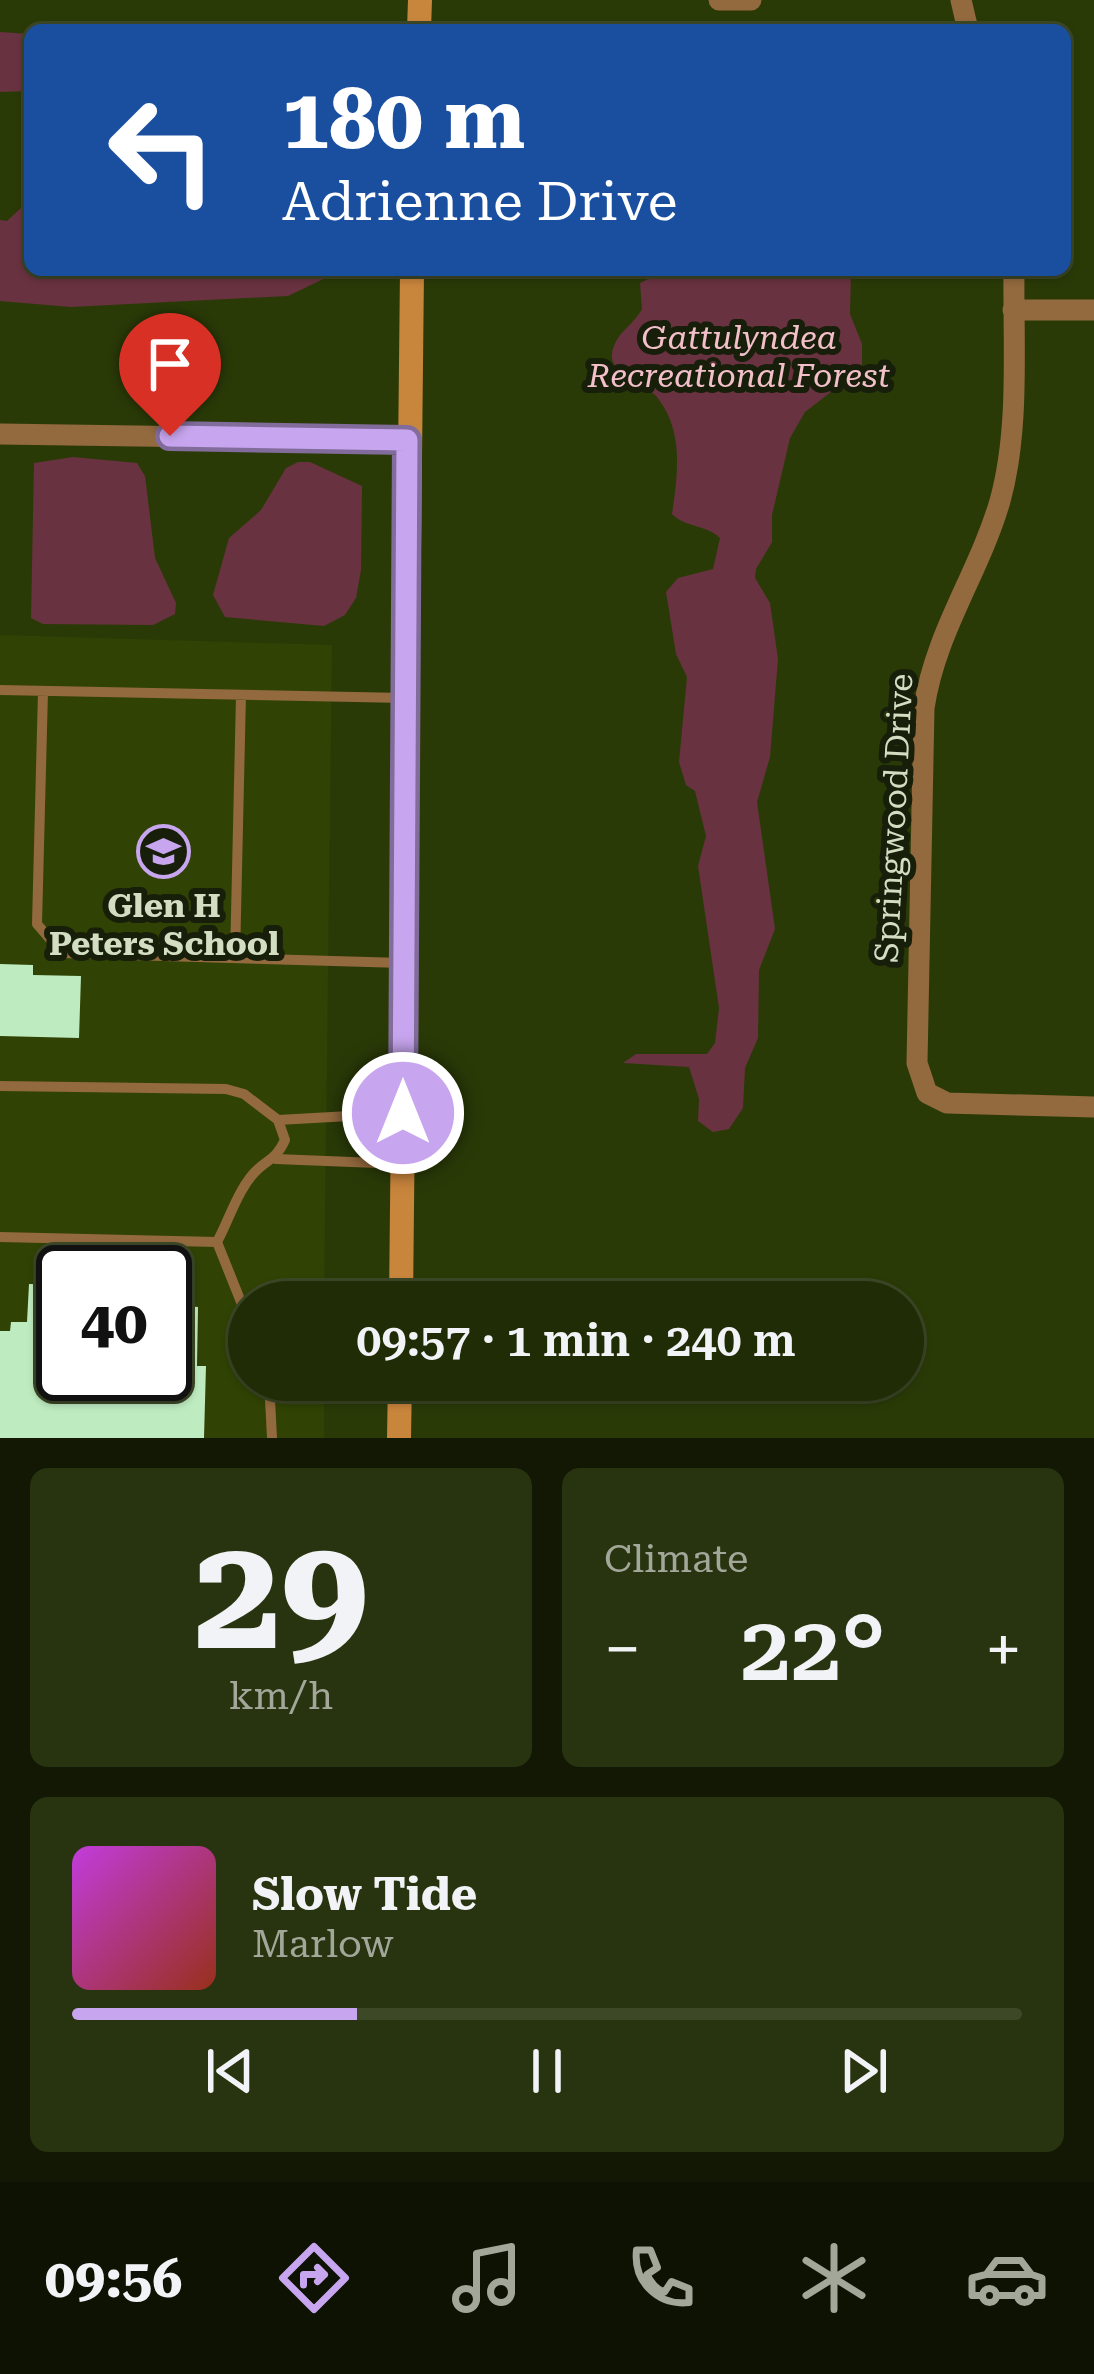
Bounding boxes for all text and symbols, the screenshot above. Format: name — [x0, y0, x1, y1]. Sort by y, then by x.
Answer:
text: 180 m — [282, 70, 525, 168]
icon: left — [84, 72, 240, 228]
text: Adrienne Drive — [282, 170, 677, 233]
pin — [119, 313, 221, 436]
park label: Gattulyndea Recreational Forest — [587, 318, 891, 395]
icon: arrive — [137, 331, 203, 397]
street label: Springwood Drive — [866, 672, 921, 964]
school or university icon: Glen H Peters School — [136, 823, 192, 879]
place label: Glen H Peters School — [49, 886, 279, 963]
position arrow — [340, 1050, 466, 1176]
speed limit sign: 40 — [36, 1245, 192, 1401]
text: 09:57 · 1 min · 240 m — [356, 1314, 796, 1367]
text: 29 — [194, 1503, 368, 1686]
text: Climate — [604, 1536, 748, 1582]
text: 22° — [740, 1597, 886, 1702]
text: − — [604, 1611, 641, 1688]
text: + — [985, 1611, 1022, 1688]
text: km/h — [229, 1673, 333, 1719]
text: Slow Tide — [252, 1868, 477, 1921]
text: Marlow — [252, 1921, 393, 1967]
icon: previous — [197, 2038, 263, 2104]
icon: pause — [514, 2038, 580, 2104]
icon: next — [831, 2038, 897, 2104]
icon: directions — [272, 2236, 356, 2320]
icon: music — [445, 2236, 529, 2320]
icon: phone — [619, 2236, 703, 2320]
icon: climate — [792, 2236, 876, 2320]
icon: car — [965, 2236, 1049, 2320]
text: 09:56 — [45, 2247, 183, 2310]

